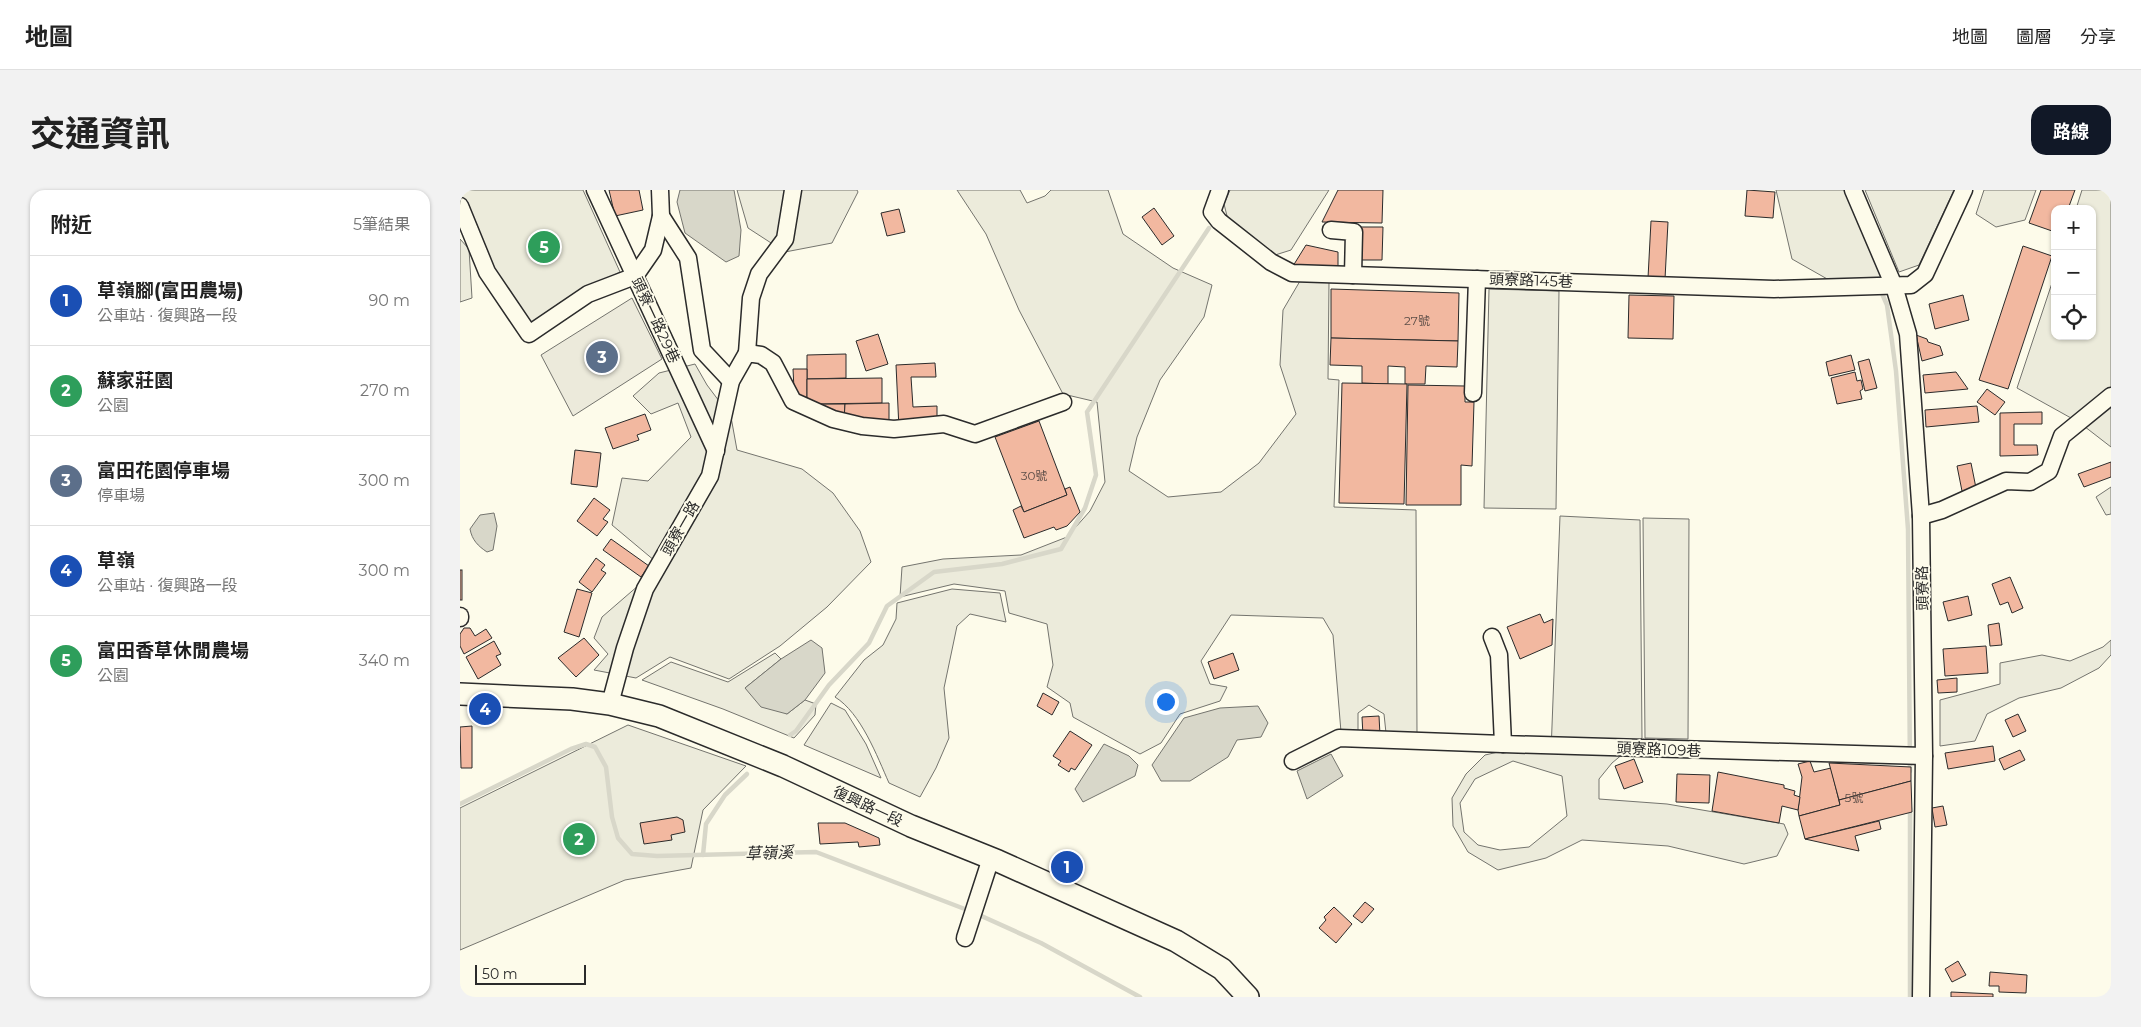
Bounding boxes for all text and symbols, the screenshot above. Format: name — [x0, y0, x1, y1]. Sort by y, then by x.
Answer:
text: 地圖 — [25, 22, 73, 51]
text: 地圖 — [1952, 26, 1988, 48]
text: 圖層 — [2016, 26, 2052, 48]
text: 分享 — [2080, 26, 2116, 48]
button: 路線 — [2031, 105, 2111, 155]
text: 交通資訊 — [30, 112, 170, 155]
map controls — [2051, 205, 2096, 340]
button: + — [2051, 205, 2096, 250]
text: 附近 — [50, 212, 92, 237]
text: 5筆結果 — [353, 215, 410, 234]
pin: 5 — [528, 228, 560, 266]
button: − — [2051, 250, 2096, 295]
street label: 頭寮路145巷 — [1489, 269, 1573, 291]
street label: 頭寮一路29巷 — [628, 274, 684, 366]
text: 草嶺腳(富田農場) — [97, 279, 244, 302]
text: 1 — [63, 291, 69, 310]
text: 90 m — [368, 291, 410, 310]
button: locate — [2051, 295, 2096, 340]
text: 公車站 · 復興路一段 — [97, 306, 237, 325]
house number: 27號 — [1404, 313, 1430, 328]
pin: 3 — [586, 338, 618, 376]
text: 蘇家莊園 — [97, 369, 173, 392]
text: 2 — [61, 381, 71, 400]
text: 270 m — [360, 381, 410, 400]
text: 公園 — [97, 396, 129, 415]
text: 富田花園停車場 — [97, 459, 230, 482]
house number: 30號 — [1021, 468, 1047, 483]
text: 3 — [61, 471, 71, 490]
text: 300 m — [359, 471, 410, 490]
text: 停車場 — [97, 486, 145, 505]
street label: 頭寮一路 — [657, 497, 703, 559]
text: 草嶺 — [97, 549, 135, 572]
text: 4 — [60, 561, 72, 580]
text: 300 m — [359, 561, 410, 580]
street label: 頭寮路 — [1912, 565, 1932, 611]
text: 公車站 · 復興路一段 — [97, 576, 237, 595]
text: 富田香草休閒農場 — [97, 639, 249, 662]
text: 5 — [61, 651, 71, 670]
text: 340 m — [359, 651, 410, 670]
text: 公園 — [97, 666, 129, 685]
your location — [1153, 689, 1179, 715]
pin: 4 — [469, 690, 501, 728]
street label: 頭寮路109巷 — [1616, 738, 1702, 760]
street label: 復興路一段 — [830, 782, 906, 830]
house number: 5號 — [1845, 790, 1863, 805]
pin: 2 — [563, 820, 595, 858]
water label: 草嶺溪 — [745, 843, 795, 863]
pin: 1 — [1051, 848, 1083, 886]
scale bar — [475, 962, 586, 985]
text: 50 m — [482, 965, 518, 983]

